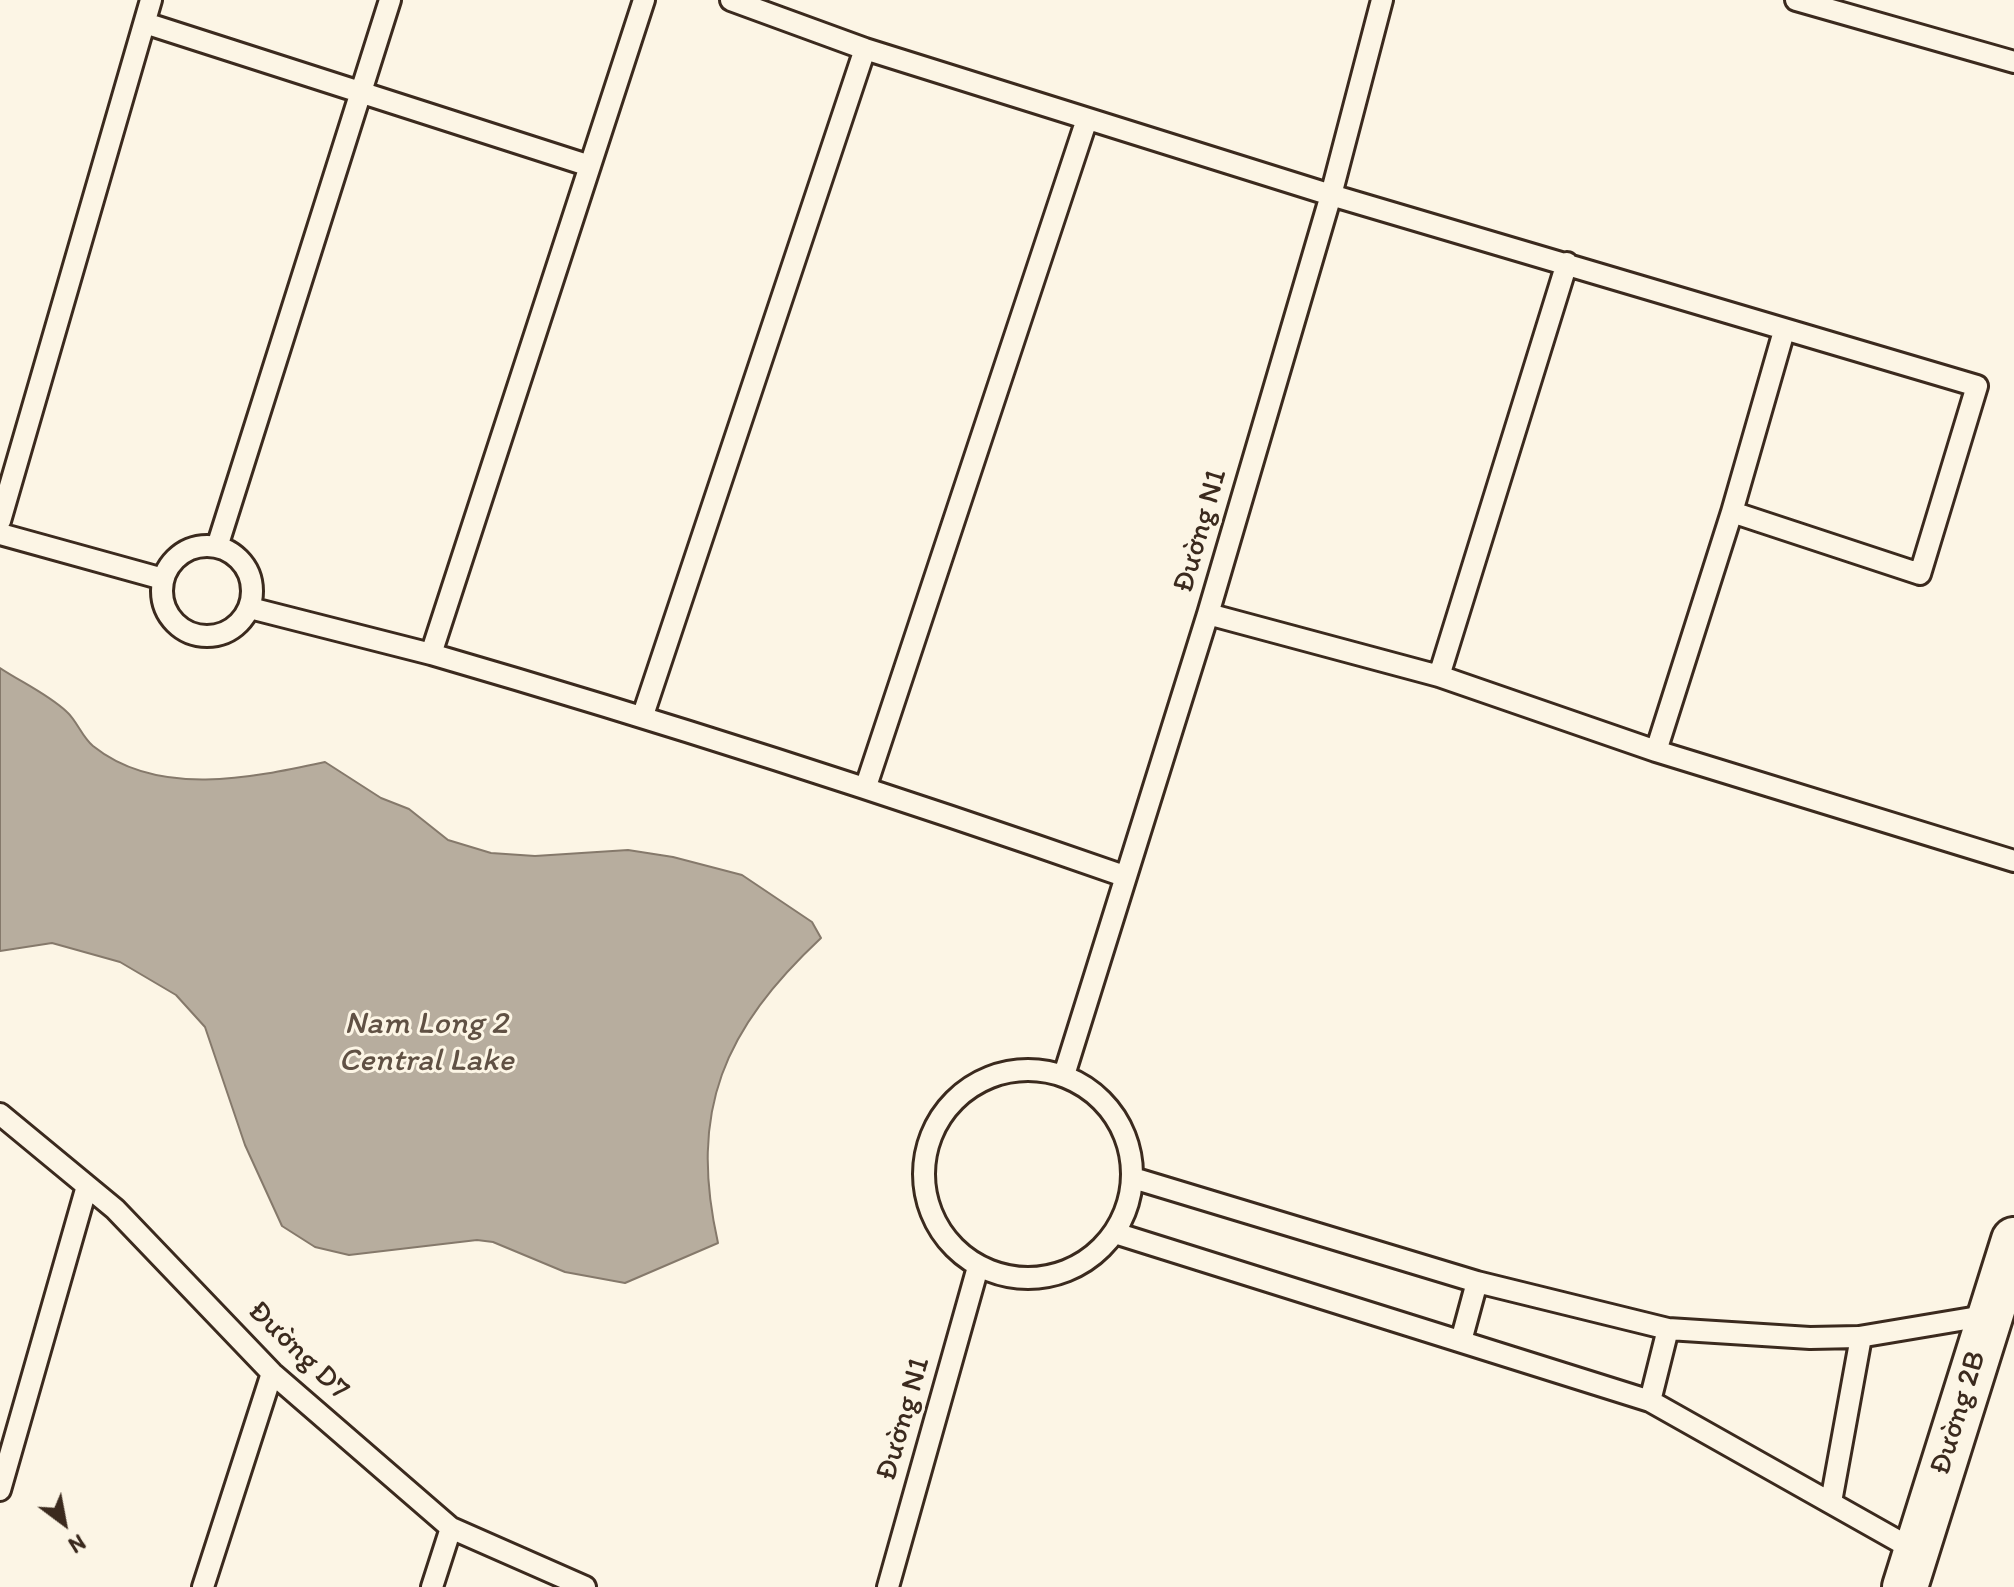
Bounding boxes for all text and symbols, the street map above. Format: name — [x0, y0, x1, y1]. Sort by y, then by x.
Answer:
street label: Đường N1 — [1166, 465, 1236, 597]
water label: Nam Long 2 Central Lake — [338, 1006, 514, 1081]
street label: Đường D7 — [240, 1294, 356, 1408]
street label: Đường 2B — [1923, 1347, 1995, 1479]
street label: Đường N1 — [869, 1353, 939, 1485]
north arrow — [24, 1483, 104, 1563]
text: N — [64, 1528, 90, 1559]

